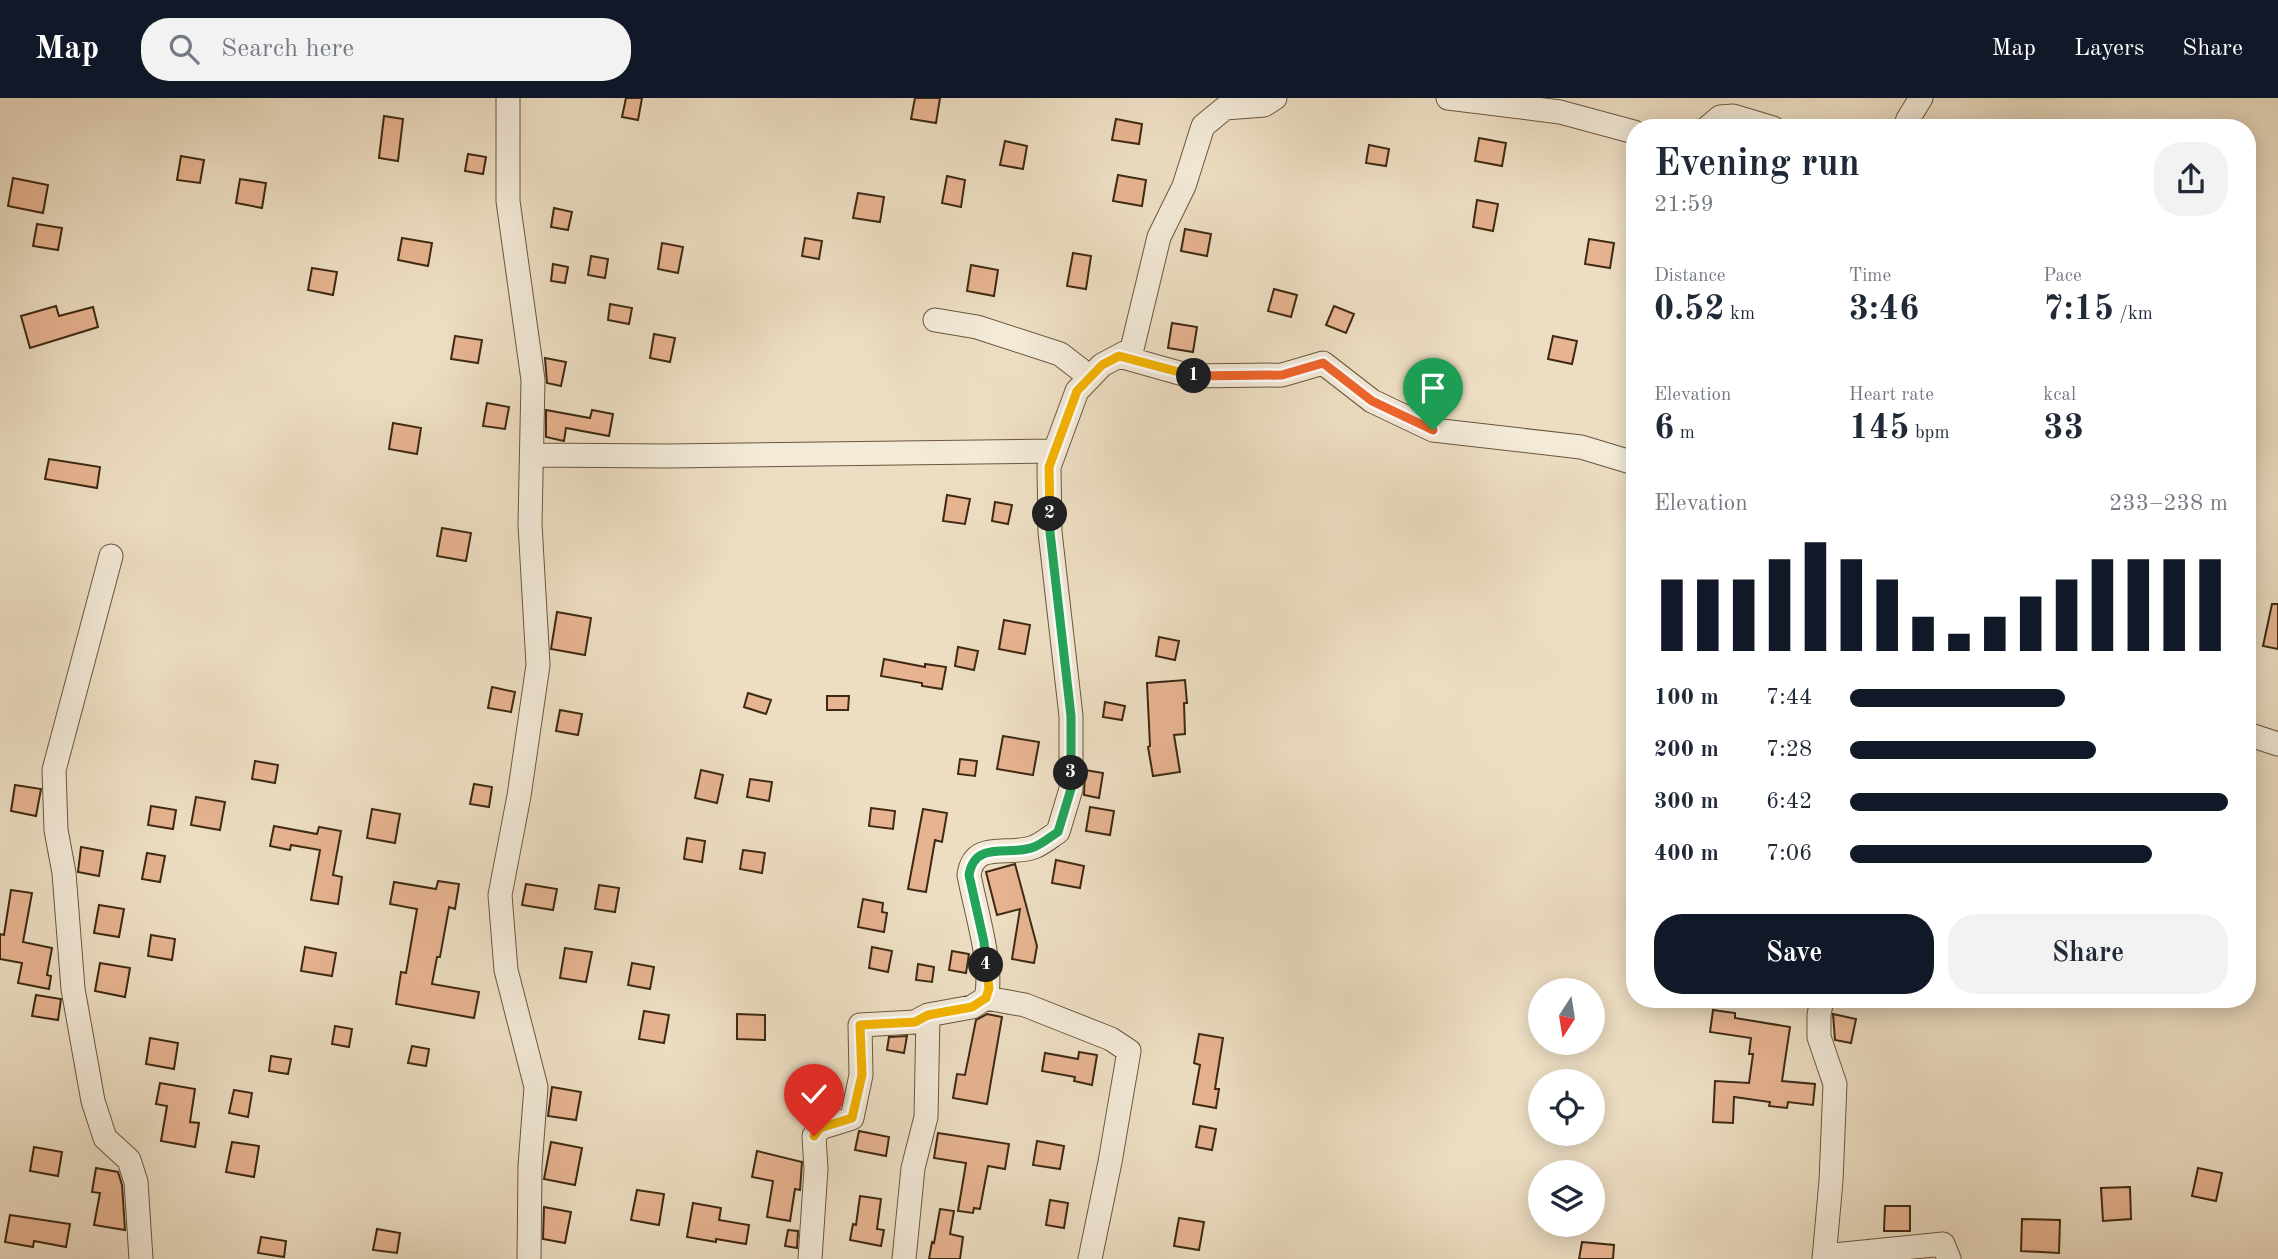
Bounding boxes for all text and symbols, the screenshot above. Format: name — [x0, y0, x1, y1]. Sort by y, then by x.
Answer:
search box — [141, 18, 631, 81]
icon: search — [165, 30, 203, 68]
text: Map — [35, 33, 99, 66]
text: Search here — [221, 36, 354, 62]
text: Map — [1992, 37, 2036, 61]
text: Layers — [2074, 37, 2144, 61]
text: Share — [2182, 37, 2243, 61]
button: share — [2154, 142, 2228, 216]
text: Evening run — [1654, 146, 1860, 184]
text: 21:59 — [1654, 193, 1714, 216]
text: Distance — [1654, 267, 1726, 286]
text: Time — [1849, 267, 1891, 286]
text: Pace — [2043, 267, 2082, 286]
text: 0.52 — [1654, 292, 1725, 327]
text: 3:46 — [1849, 292, 1919, 327]
text: 7:15 — [2043, 292, 2114, 327]
text: km — [1725, 305, 1755, 324]
text: /km — [2114, 305, 2153, 324]
pin: 1 — [1176, 358, 1212, 394]
pin — [1403, 358, 1463, 430]
text: 1 — [1188, 366, 1199, 385]
icon: arrive — [1414, 369, 1452, 407]
text: Elevation — [1654, 386, 1731, 405]
text: Heart rate — [1849, 386, 1934, 405]
text: kcal — [2043, 386, 2076, 405]
text: 6 — [1654, 411, 1674, 446]
text: 145 — [1849, 411, 1910, 446]
text: 33 — [2043, 411, 2084, 446]
text: m — [1674, 424, 1695, 443]
text: bpm — [1910, 424, 1950, 443]
text: Elevation — [1654, 492, 1748, 515]
text: 233–238 m — [2109, 492, 2228, 515]
pin: 2 — [1032, 496, 1068, 532]
text: 2 — [1044, 504, 1055, 523]
text: 100 m — [1654, 686, 1719, 709]
text: 7:44 — [1766, 686, 1812, 709]
text: 200 m — [1654, 738, 1719, 761]
text: 7:28 — [1766, 738, 1812, 761]
pin: 3 — [1054, 756, 1088, 790]
text: 3 — [1065, 763, 1076, 782]
text: 300 m — [1654, 790, 1719, 813]
text: 6:42 — [1766, 790, 1812, 813]
text: 400 m — [1654, 842, 1719, 865]
text: 7:06 — [1766, 842, 1812, 865]
button: Save — [1654, 914, 1934, 994]
button: Share — [1948, 914, 2228, 994]
pin: 4 — [968, 948, 1004, 982]
text: 4 — [980, 955, 991, 974]
north arrow — [1528, 978, 1605, 1055]
map controls — [1528, 978, 1605, 1237]
pin — [784, 1064, 844, 1136]
button: locate — [1528, 1069, 1605, 1146]
icon: check — [795, 1075, 833, 1113]
button: layers — [1528, 1160, 1605, 1237]

